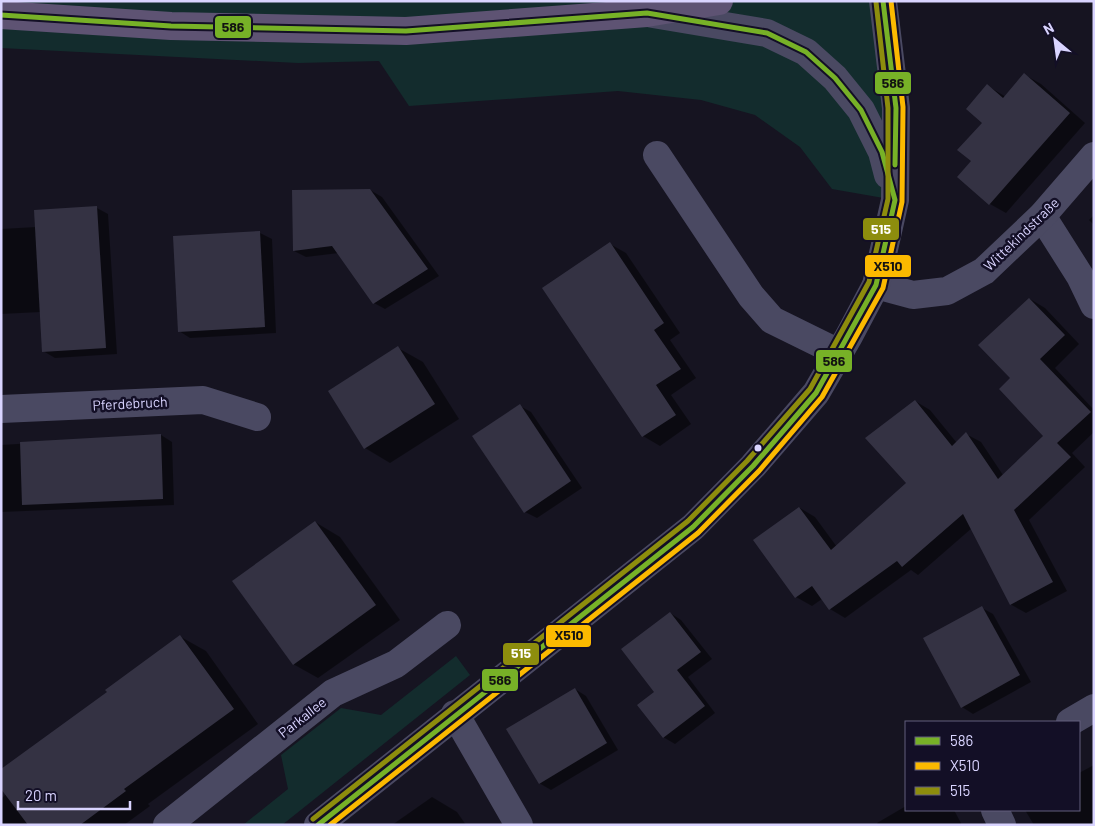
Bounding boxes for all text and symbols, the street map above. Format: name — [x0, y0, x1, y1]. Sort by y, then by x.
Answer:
line badge: 586 — [214, 15, 252, 39]
north arrow — [1030, 15, 1080, 65]
text: 586 — [222, 18, 245, 35]
text: N — [1040, 19, 1057, 38]
line badge: 586 — [874, 71, 912, 95]
text: 586 — [882, 74, 905, 91]
street label: Wittekindstraße — [980, 194, 1062, 274]
line badge: 515 — [862, 217, 900, 241]
text: 515 — [871, 220, 891, 237]
line badge: X510 — [864, 254, 912, 278]
text: X510 — [873, 257, 903, 274]
line badge: 586 — [815, 349, 853, 373]
text: 586 — [823, 352, 846, 369]
street label: Pferdebruch — [92, 393, 168, 413]
unlabelled marker — [753, 443, 763, 453]
line badge: X510 — [545, 624, 592, 648]
text: X510 — [554, 626, 584, 643]
line badge: 515 — [502, 642, 540, 666]
text: 515 — [511, 644, 531, 661]
line badge: 586 — [481, 668, 519, 692]
text: 586 — [489, 671, 512, 688]
street label: Parkallee — [275, 693, 329, 741]
legend — [905, 721, 1080, 811]
text: 586 — [950, 731, 973, 749]
text: X510 — [950, 756, 980, 774]
scale bar — [18, 778, 130, 810]
text: 515 — [950, 781, 970, 799]
text: 20 m — [25, 786, 57, 804]

